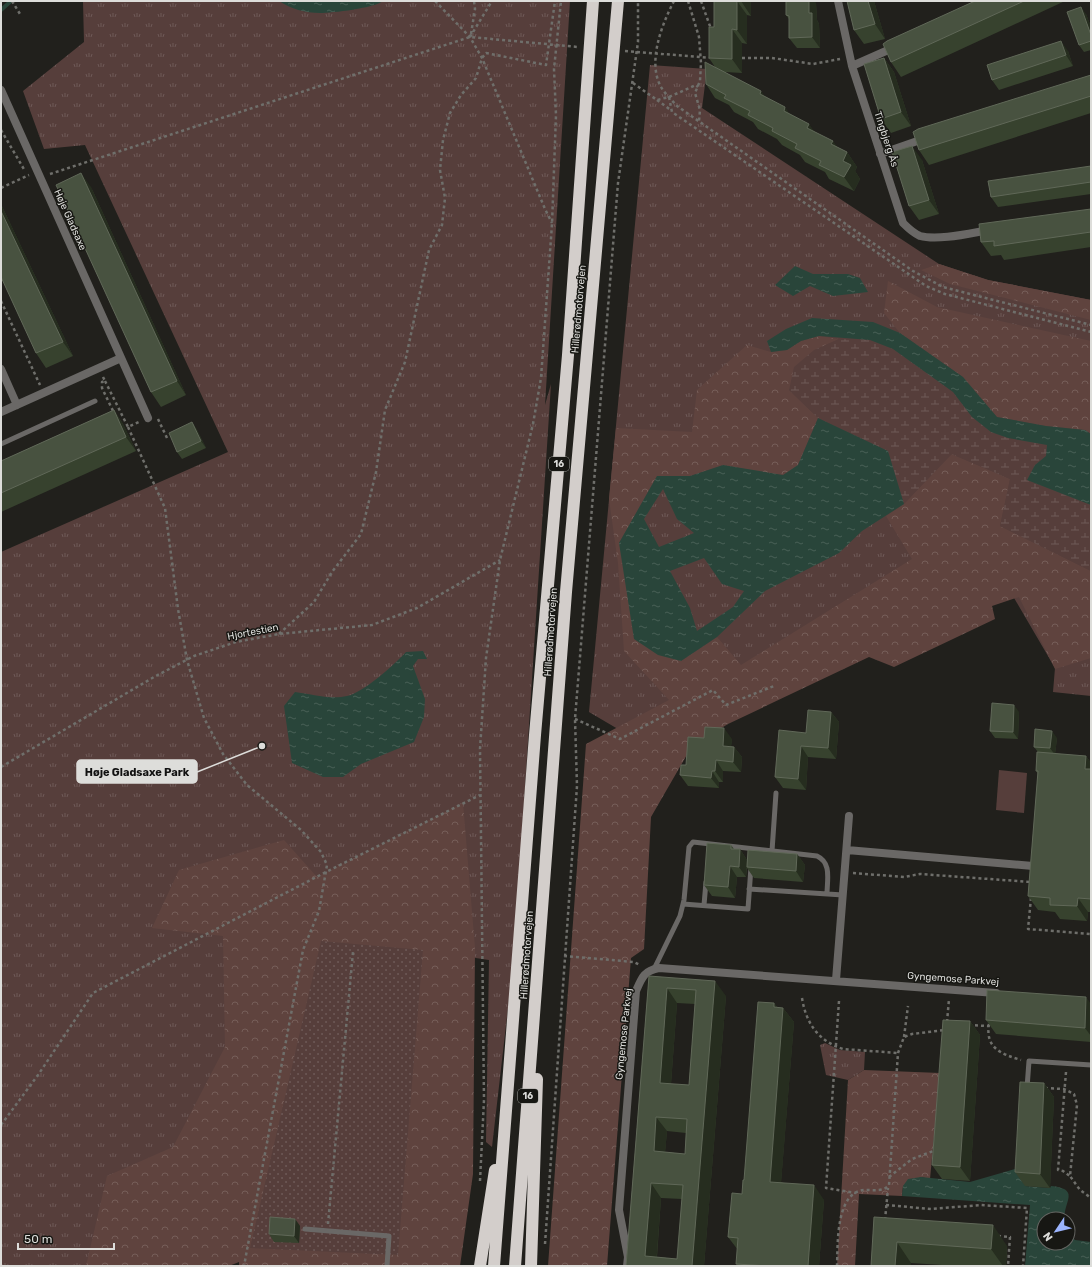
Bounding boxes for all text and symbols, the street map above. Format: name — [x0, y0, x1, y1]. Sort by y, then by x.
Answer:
street label: Tingbjerg Ås — [871, 110, 901, 168]
street label: Høje Gladsaxe — [51, 188, 89, 253]
street label: Hillerødmotorvejen — [569, 264, 589, 354]
road number: 16 — [549, 457, 569, 471]
street label: Hillerødmotorvejen — [542, 587, 560, 677]
street label: Hjortestien — [226, 621, 280, 643]
callout: Høje Gladsaxe Park — [77, 760, 197, 783]
text: Høje Gladsaxe Park — [85, 766, 190, 779]
street label: Hillerødmotorvejen — [518, 910, 536, 1000]
street label: Gyngemose Parkvej — [907, 970, 999, 988]
street label: Gyngemose Parkvej — [613, 988, 635, 1080]
road number: 16 — [518, 1089, 538, 1103]
north arrow — [1036, 1211, 1076, 1251]
scale bar — [18, 1225, 114, 1251]
text: N — [1041, 1229, 1056, 1243]
text: 50 m — [24, 1232, 52, 1246]

